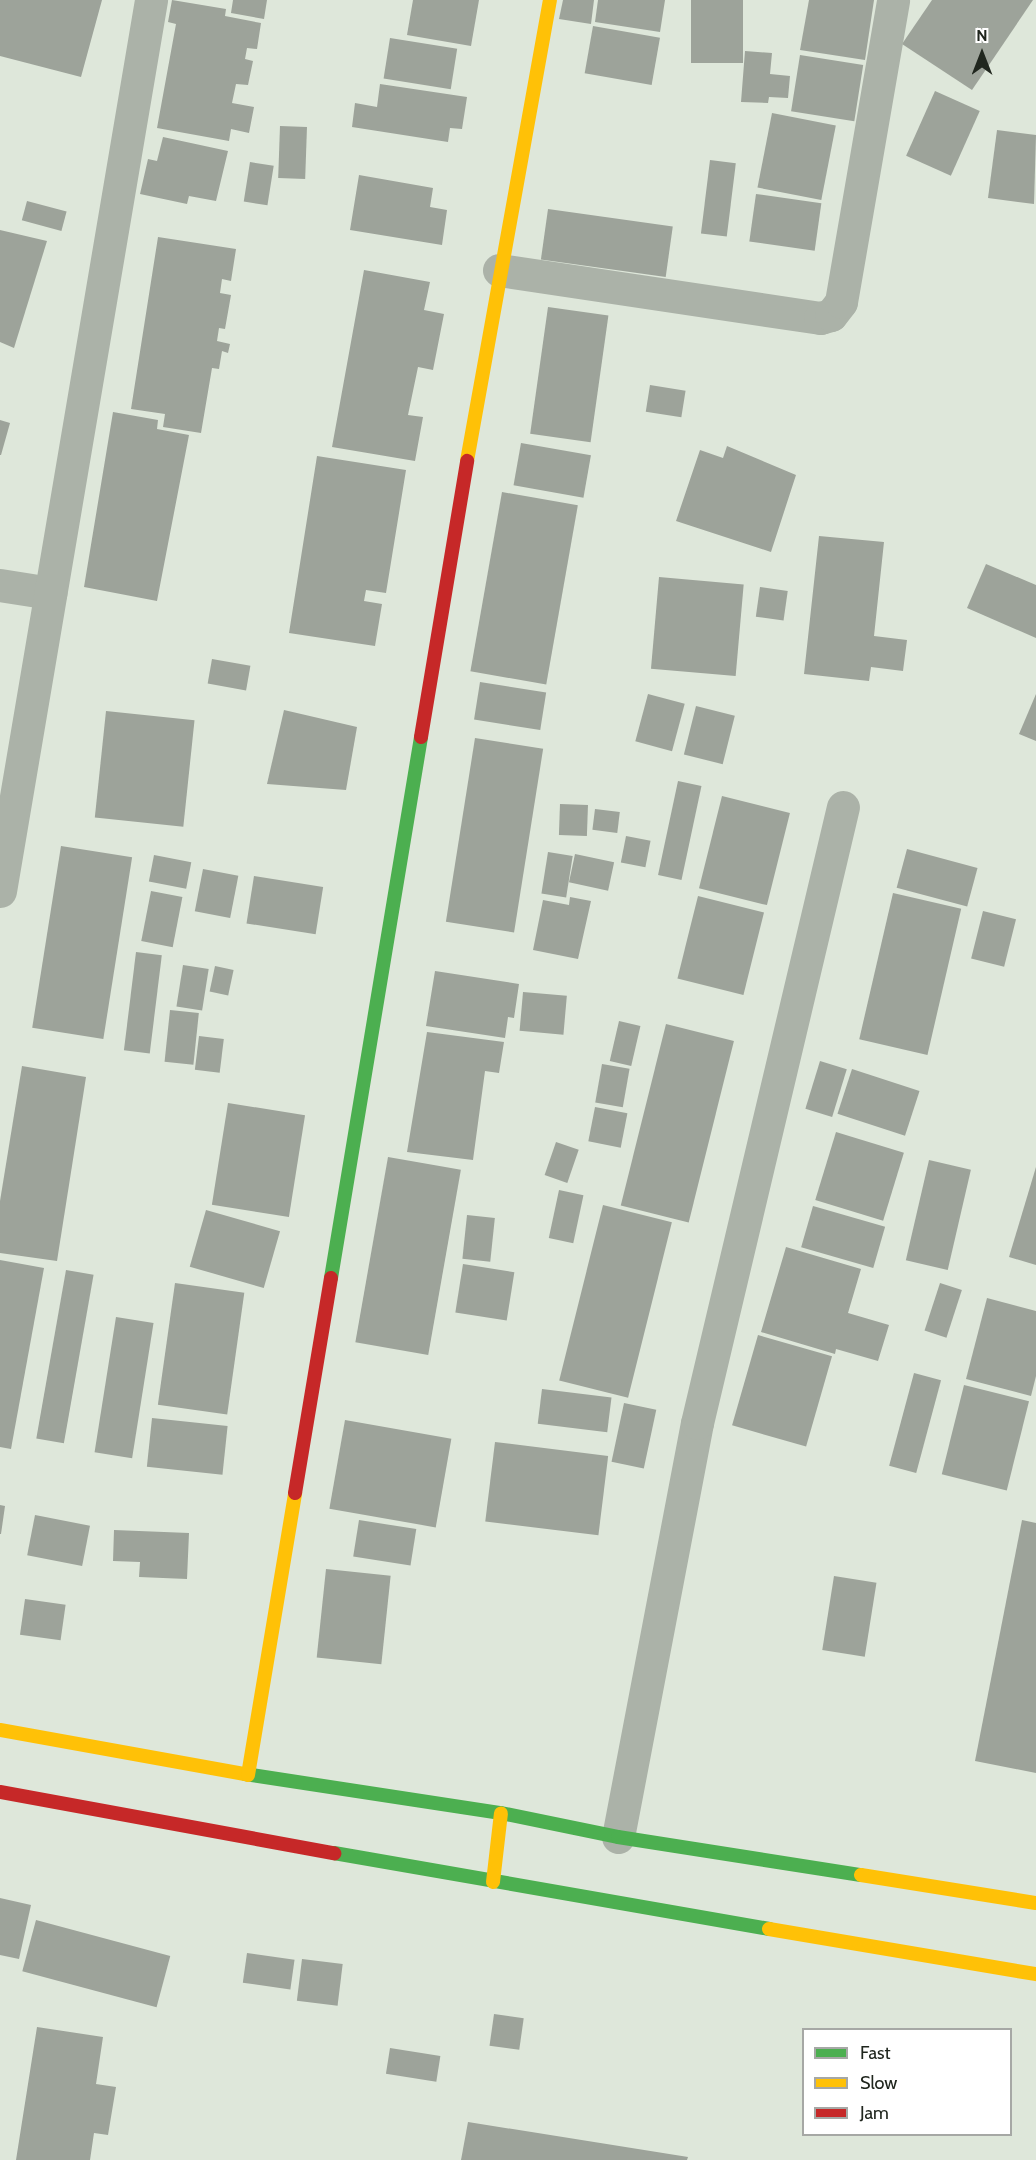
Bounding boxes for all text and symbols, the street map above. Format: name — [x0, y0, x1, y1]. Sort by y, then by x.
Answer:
north arrow — [952, 24, 1012, 84]
text: N — [976, 26, 988, 45]
legend — [802, 2028, 1012, 2136]
text: Fast — [860, 2042, 891, 2064]
text: Slow — [860, 2072, 897, 2094]
text: Jam — [860, 2102, 889, 2124]

